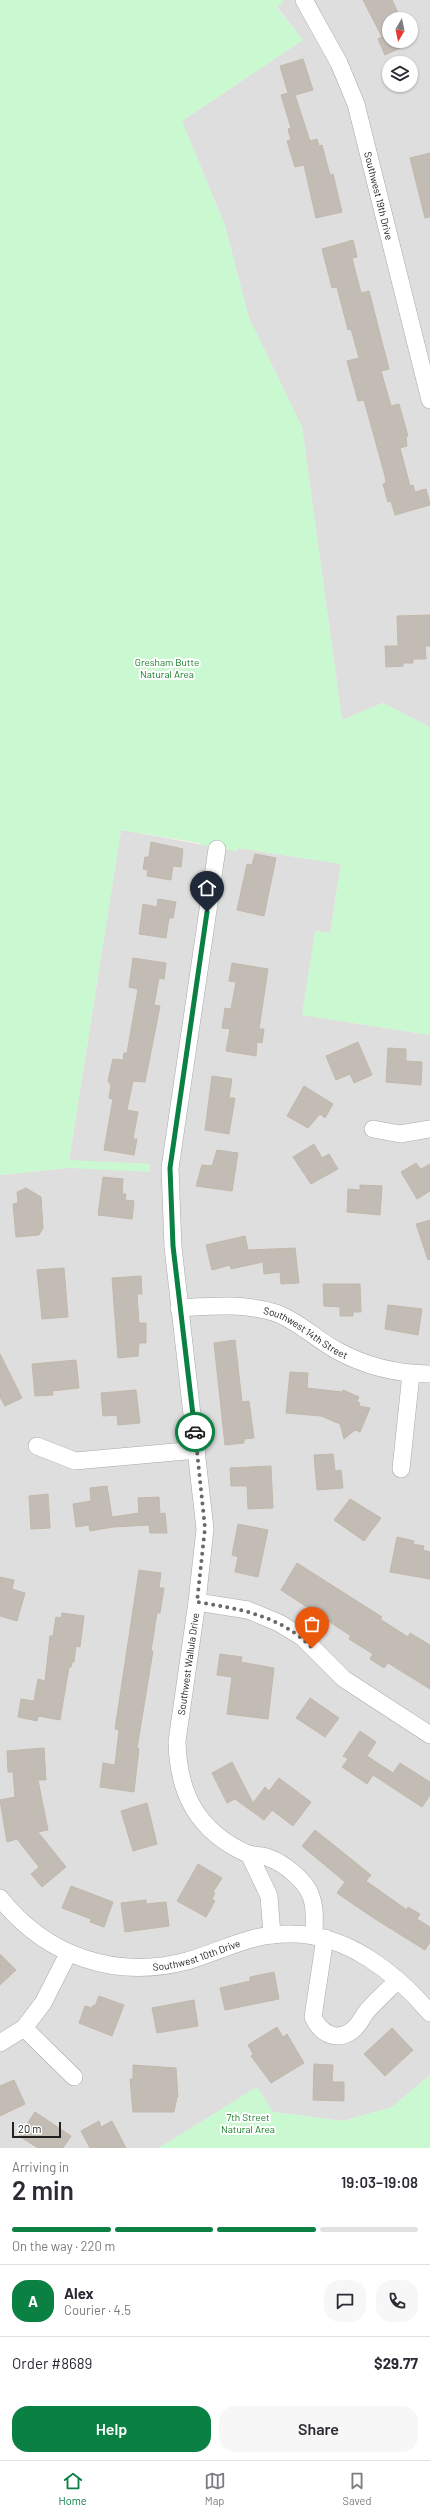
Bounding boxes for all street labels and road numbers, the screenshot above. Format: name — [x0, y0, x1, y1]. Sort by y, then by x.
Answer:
street label: Southwest 19th Drive — [362, 150, 396, 241]
street label: Southwest 14th Street — [262, 1304, 350, 1361]
street label: Southwest Wallula Drive — [175, 1612, 201, 1716]
street label: Southwest 10th Drive — [152, 1937, 242, 1973]

